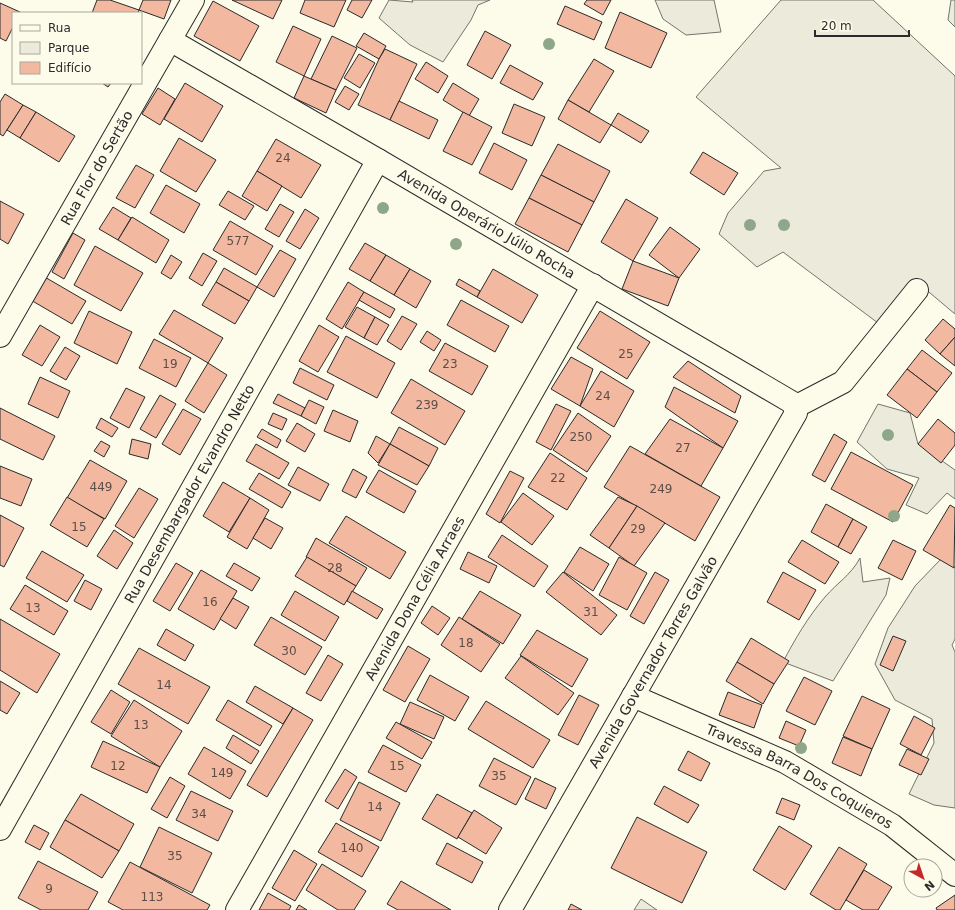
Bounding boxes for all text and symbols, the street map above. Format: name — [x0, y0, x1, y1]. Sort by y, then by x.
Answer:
legend — [12, 12, 142, 84]
scale bar — [815, 12, 909, 38]
text: 20 m — [821, 19, 852, 33]
text: Rua — [48, 21, 71, 35]
text: Parque — [48, 41, 89, 55]
text: Edifício — [48, 61, 91, 75]
street label: Rua Flor do Sertão — [57, 108, 136, 228]
house number: 24 — [275, 151, 291, 165]
street label: Avenida Operário Júlio Rocha — [395, 165, 578, 282]
house number: 577 — [227, 234, 249, 248]
house number: 25 — [618, 347, 634, 361]
house number: 19 — [162, 357, 178, 371]
house number: 23 — [442, 357, 458, 371]
street label: Rua Desembargador Evandro Netto — [121, 382, 258, 606]
house number: 24 — [595, 389, 611, 403]
house number: 239 — [416, 398, 438, 412]
house number: 250 — [570, 430, 592, 444]
house number: 27 — [675, 441, 691, 455]
house number: 22 — [550, 471, 566, 485]
house number: 449 — [90, 480, 112, 494]
house number: 249 — [650, 482, 672, 496]
street label: Avenida Dona Célia Arraes — [362, 513, 468, 683]
house number: 15 — [71, 520, 87, 534]
house number: 29 — [630, 522, 646, 536]
street label: Avenida Governador Torres Galvão — [586, 553, 720, 771]
house number: 28 — [327, 561, 343, 575]
house number: 16 — [202, 595, 218, 609]
house number: 13 — [25, 601, 41, 615]
house number: 31 — [583, 605, 599, 619]
house number: 18 — [458, 636, 474, 650]
house number: 30 — [281, 644, 297, 658]
house number: 14 — [156, 678, 172, 692]
house number: 13 — [133, 718, 149, 732]
street label: Travessa Barra Dos Coquieros — [703, 720, 896, 832]
house number: 12 — [110, 759, 126, 773]
house number: 15 — [389, 759, 405, 773]
house number: 149 — [211, 766, 233, 780]
house number: 35 — [491, 769, 507, 783]
house number: 14 — [367, 800, 383, 814]
house number: 34 — [191, 807, 207, 821]
house number: 140 — [341, 841, 363, 855]
house number: 35 — [167, 849, 183, 863]
north arrow — [903, 858, 943, 898]
text: N — [921, 877, 937, 893]
house number: 9 — [45, 882, 53, 896]
house number: 113 — [141, 890, 163, 904]

